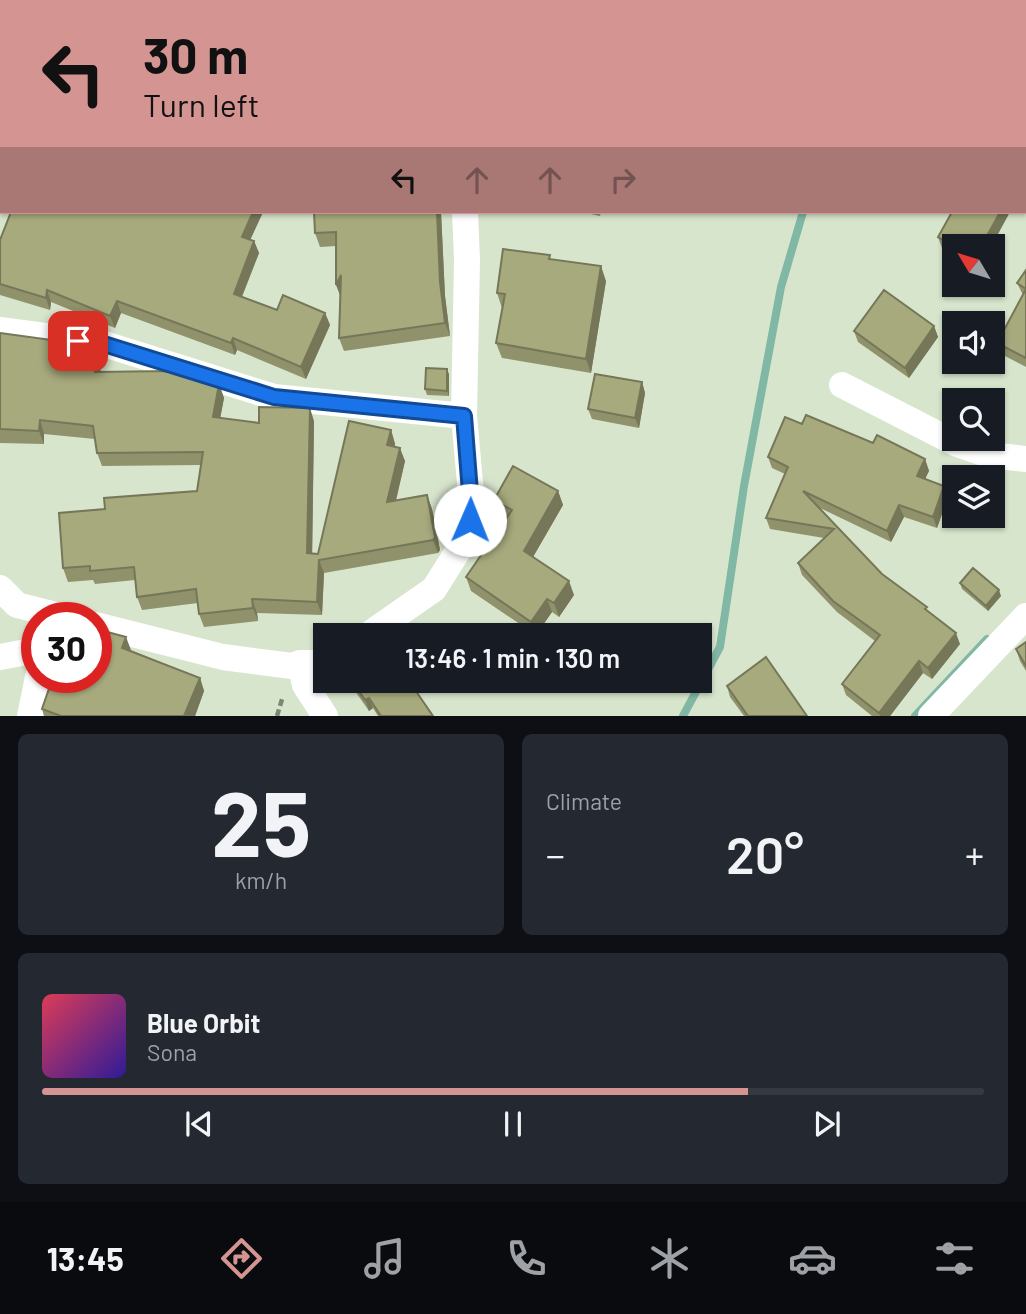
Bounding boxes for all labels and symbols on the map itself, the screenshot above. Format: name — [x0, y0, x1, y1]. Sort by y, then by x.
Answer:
north arrow — [942, 234, 1004, 298]
pin — [48, 311, 108, 371]
position arrow — [433, 483, 507, 557]
speed limit sign: 30 — [21, 602, 112, 693]

